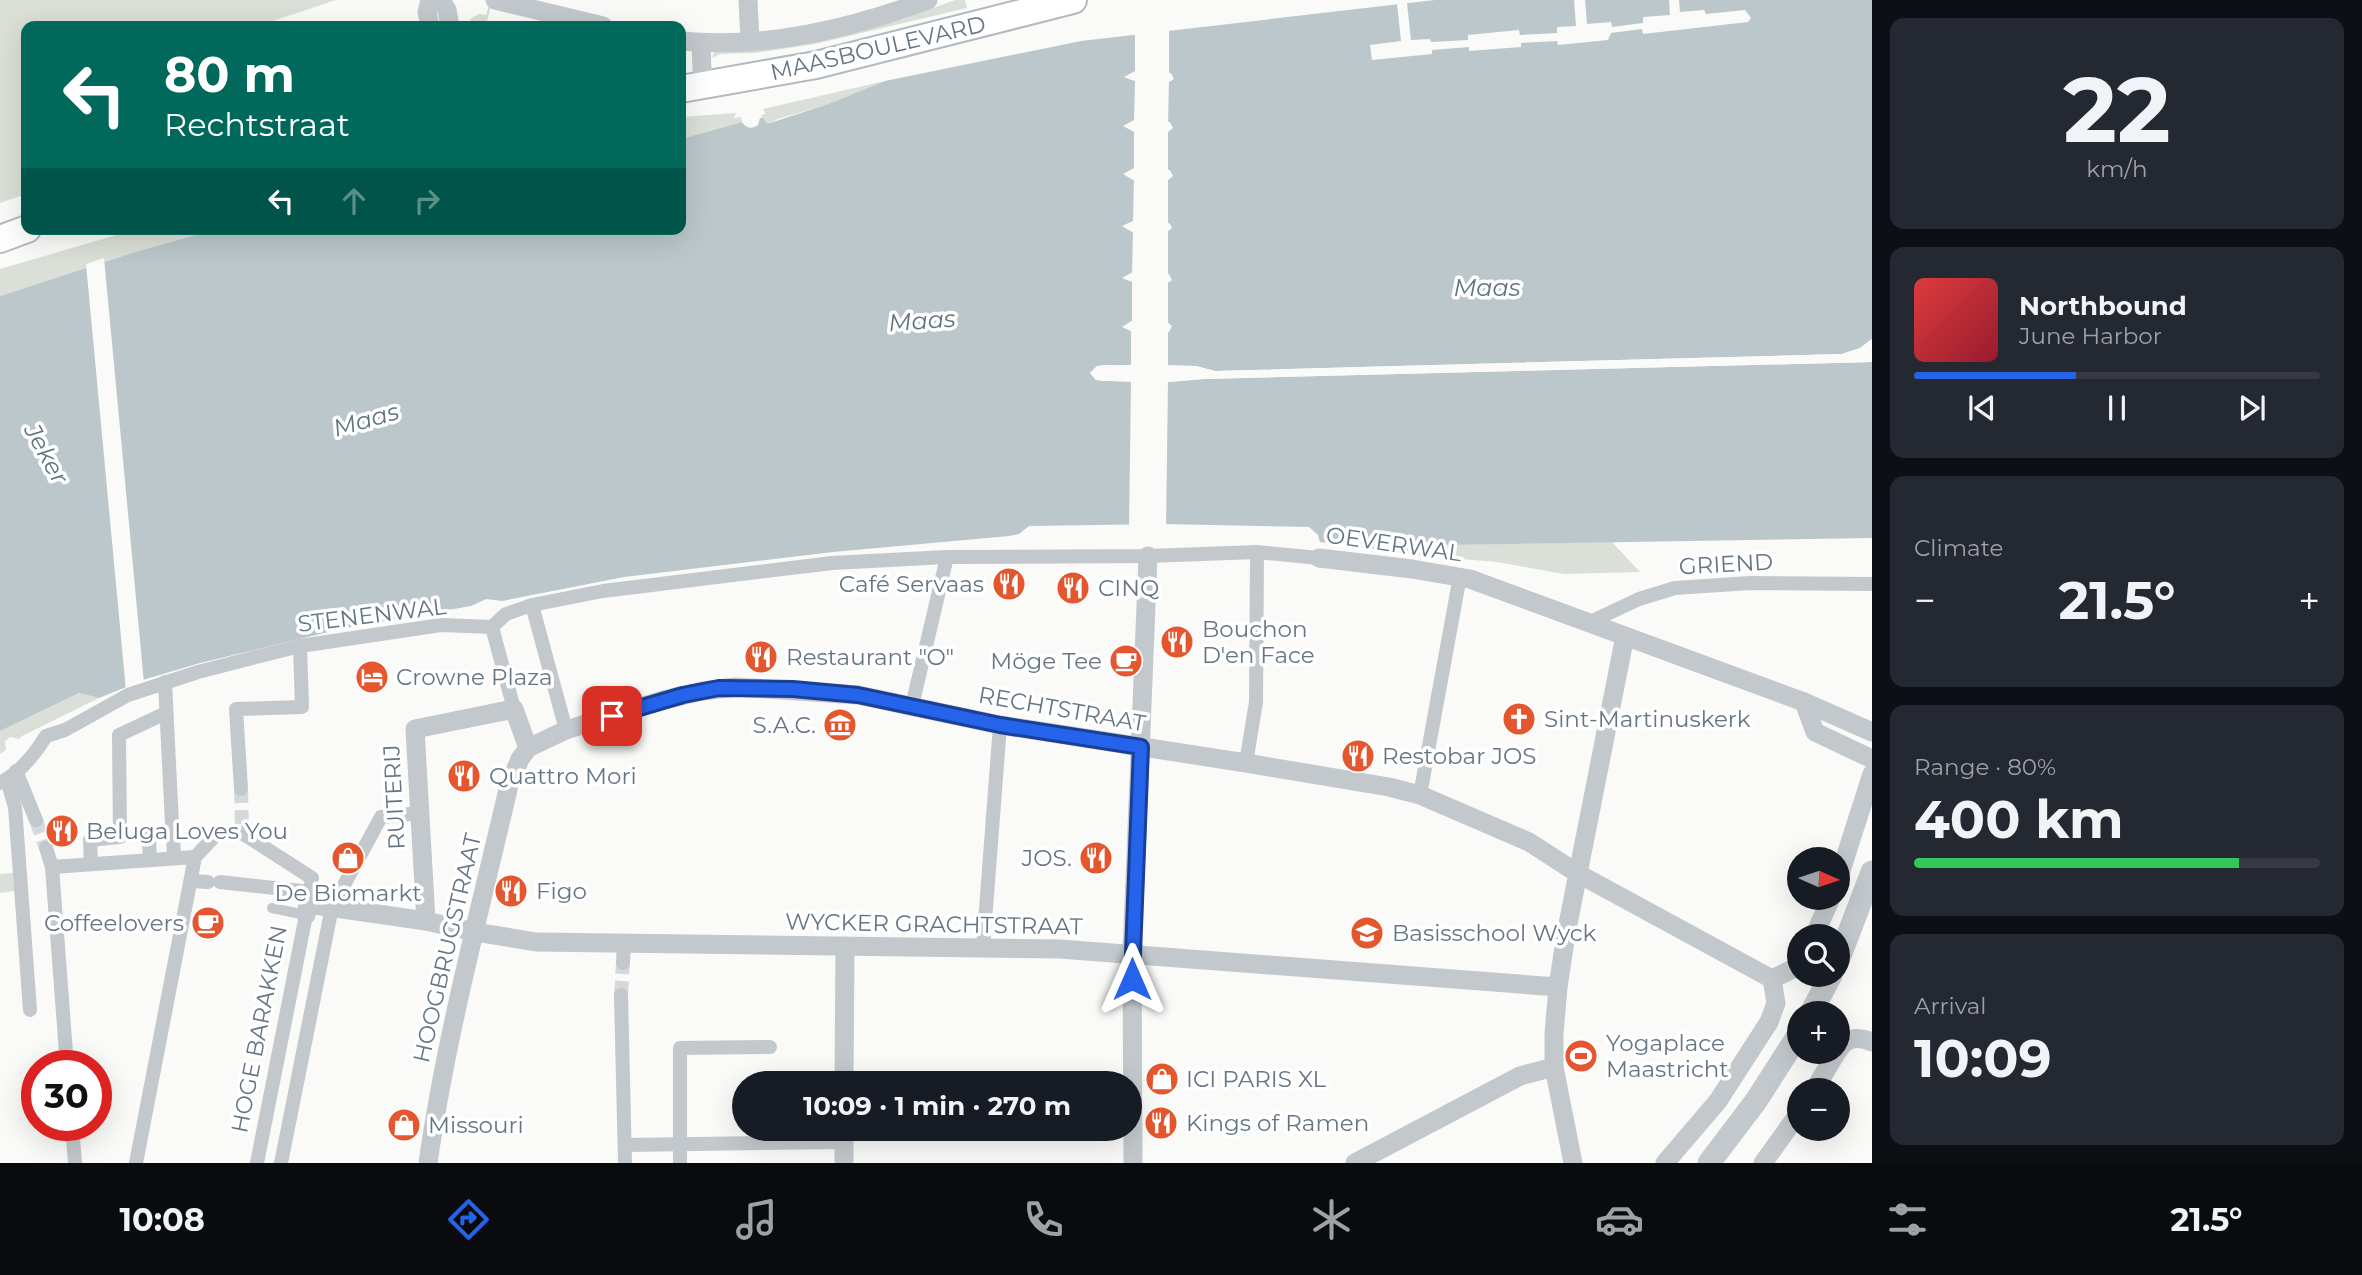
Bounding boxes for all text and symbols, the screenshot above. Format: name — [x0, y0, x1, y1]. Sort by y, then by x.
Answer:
street label: MAASBOULEVARD — [768, 10, 988, 86]
text: 80 m — [164, 45, 295, 104]
icon: left — [49, 49, 140, 140]
text: 22 — [2063, 54, 2171, 165]
text: Rechtstraat — [164, 105, 350, 144]
text: km/h — [2086, 155, 2148, 183]
icon: left — [262, 182, 300, 220]
icon: ahead — [335, 182, 373, 220]
icon: right — [408, 182, 446, 220]
water label: Maas — [1453, 273, 1521, 302]
text: Northbound — [2019, 290, 2187, 322]
water label: Maas — [887, 304, 957, 337]
text: June Harbor — [2019, 322, 2162, 350]
icon: previous — [1963, 389, 2001, 427]
icon: pause — [2098, 389, 2136, 427]
icon: next — [2233, 389, 2271, 427]
water label: Maas — [330, 396, 402, 443]
water label: Jeker — [18, 418, 75, 490]
street label: OEVERWAL — [1324, 521, 1464, 567]
text: Climate — [1914, 534, 2003, 562]
street label: GRIEND — [1678, 548, 1774, 580]
restaurant icon: Café Servaas — [990, 565, 1028, 603]
restaurant icon: CINQ — [1054, 569, 1092, 607]
text: 21.5° — [2058, 569, 2176, 632]
place label: Café Servaas — [839, 570, 984, 598]
place label: CINQ — [1098, 574, 1159, 602]
text: − — [1914, 577, 1936, 624]
text: + — [2298, 577, 2320, 624]
street label: STENENWAL — [296, 592, 448, 638]
place label: Bouchon D'en Face — [1202, 615, 1315, 669]
restaurant icon: Bouchon D'en Face — [1158, 623, 1196, 661]
restaurant icon: Restaurant "O" — [742, 638, 780, 676]
cafe icon: Möge Tee — [1107, 642, 1145, 680]
place label: Restaurant "O" — [786, 643, 954, 671]
place label: Möge Tee — [990, 647, 1102, 675]
hotel icon: Crowne Plaza — [353, 658, 391, 696]
place label: Crowne Plaza — [396, 663, 553, 691]
street label: RECHTSTRAAT — [976, 681, 1149, 738]
pin — [582, 686, 642, 746]
icon: arrive — [593, 697, 631, 735]
church icon: Sint-Martinuskerk — [1500, 700, 1538, 738]
place label: Sint-Martinuskerk — [1544, 705, 1751, 733]
museum icon: S.A.C. — [821, 706, 859, 744]
place label: S.A.C. — [753, 711, 816, 739]
restaurant icon: Restobar JOS — [1339, 737, 1377, 775]
place label: Restobar JOS — [1382, 742, 1536, 770]
street label: RUITERIJ — [377, 744, 411, 850]
text: Range · 80% — [1914, 753, 2056, 781]
restaurant icon: Quattro Mori — [445, 757, 483, 795]
place label: Quattro Mori — [489, 762, 637, 790]
text: 400 km — [1914, 788, 2124, 851]
restaurant icon: Beluga Loves You — [43, 812, 81, 850]
place label: Beluga Loves You — [86, 817, 288, 845]
street label: HOOGBRUGSTRAAT — [407, 830, 487, 1065]
shop icon: De Biomarkt — [329, 839, 367, 877]
restaurant icon: JOS. — [1077, 839, 1115, 877]
place label: JOS. — [1021, 844, 1072, 872]
north arrow — [1787, 847, 1850, 910]
map controls — [1787, 847, 1850, 1141]
restaurant icon: Figo — [492, 872, 530, 910]
place label: Figo — [536, 877, 587, 905]
place label: De Biomarkt — [275, 879, 421, 907]
cafe icon: Coffeelovers — [189, 904, 227, 942]
street label: WYCKER GRACHTSTRAAT — [785, 907, 1084, 941]
place label: Coffeelovers — [44, 909, 184, 937]
school or university icon: Basisschool Wyck — [1348, 914, 1386, 952]
place label: Basisschool Wyck — [1392, 919, 1597, 947]
street label: HOGE BARAKKEN — [225, 923, 293, 1135]
button: search — [1787, 924, 1850, 987]
position arrow — [1095, 942, 1169, 1016]
text: Arrival — [1914, 992, 1987, 1020]
button: + — [1787, 1001, 1850, 1064]
text: 10:09 — [1914, 1027, 2052, 1090]
place label: Yogaplace Maastricht — [1606, 1029, 1729, 1083]
sports icon: Yogaplace Maastricht — [1562, 1037, 1600, 1075]
speed limit sign: 30 — [21, 1050, 112, 1141]
shop icon: ICI PARIS XL — [1143, 1060, 1181, 1098]
place label: ICI PARIS XL — [1186, 1065, 1327, 1093]
button: − — [1787, 1078, 1850, 1141]
text: 10:09 · 1 min · 270 m — [803, 1090, 1071, 1122]
restaurant icon: Kings of Ramen — [1142, 1104, 1180, 1142]
shop icon: Missouri — [385, 1106, 423, 1144]
place label: Kings of Ramen — [1186, 1109, 1369, 1137]
place label: Missouri — [428, 1111, 524, 1139]
icon: directions — [444, 1195, 493, 1244]
icon: music — [732, 1195, 781, 1244]
icon: phone — [1019, 1195, 1068, 1244]
icon: climate — [1307, 1195, 1356, 1244]
icon: car — [1595, 1195, 1644, 1244]
icon: filters — [1883, 1195, 1932, 1244]
text: 10:08 — [119, 1200, 205, 1239]
text: 21.5° — [2170, 1200, 2243, 1239]

